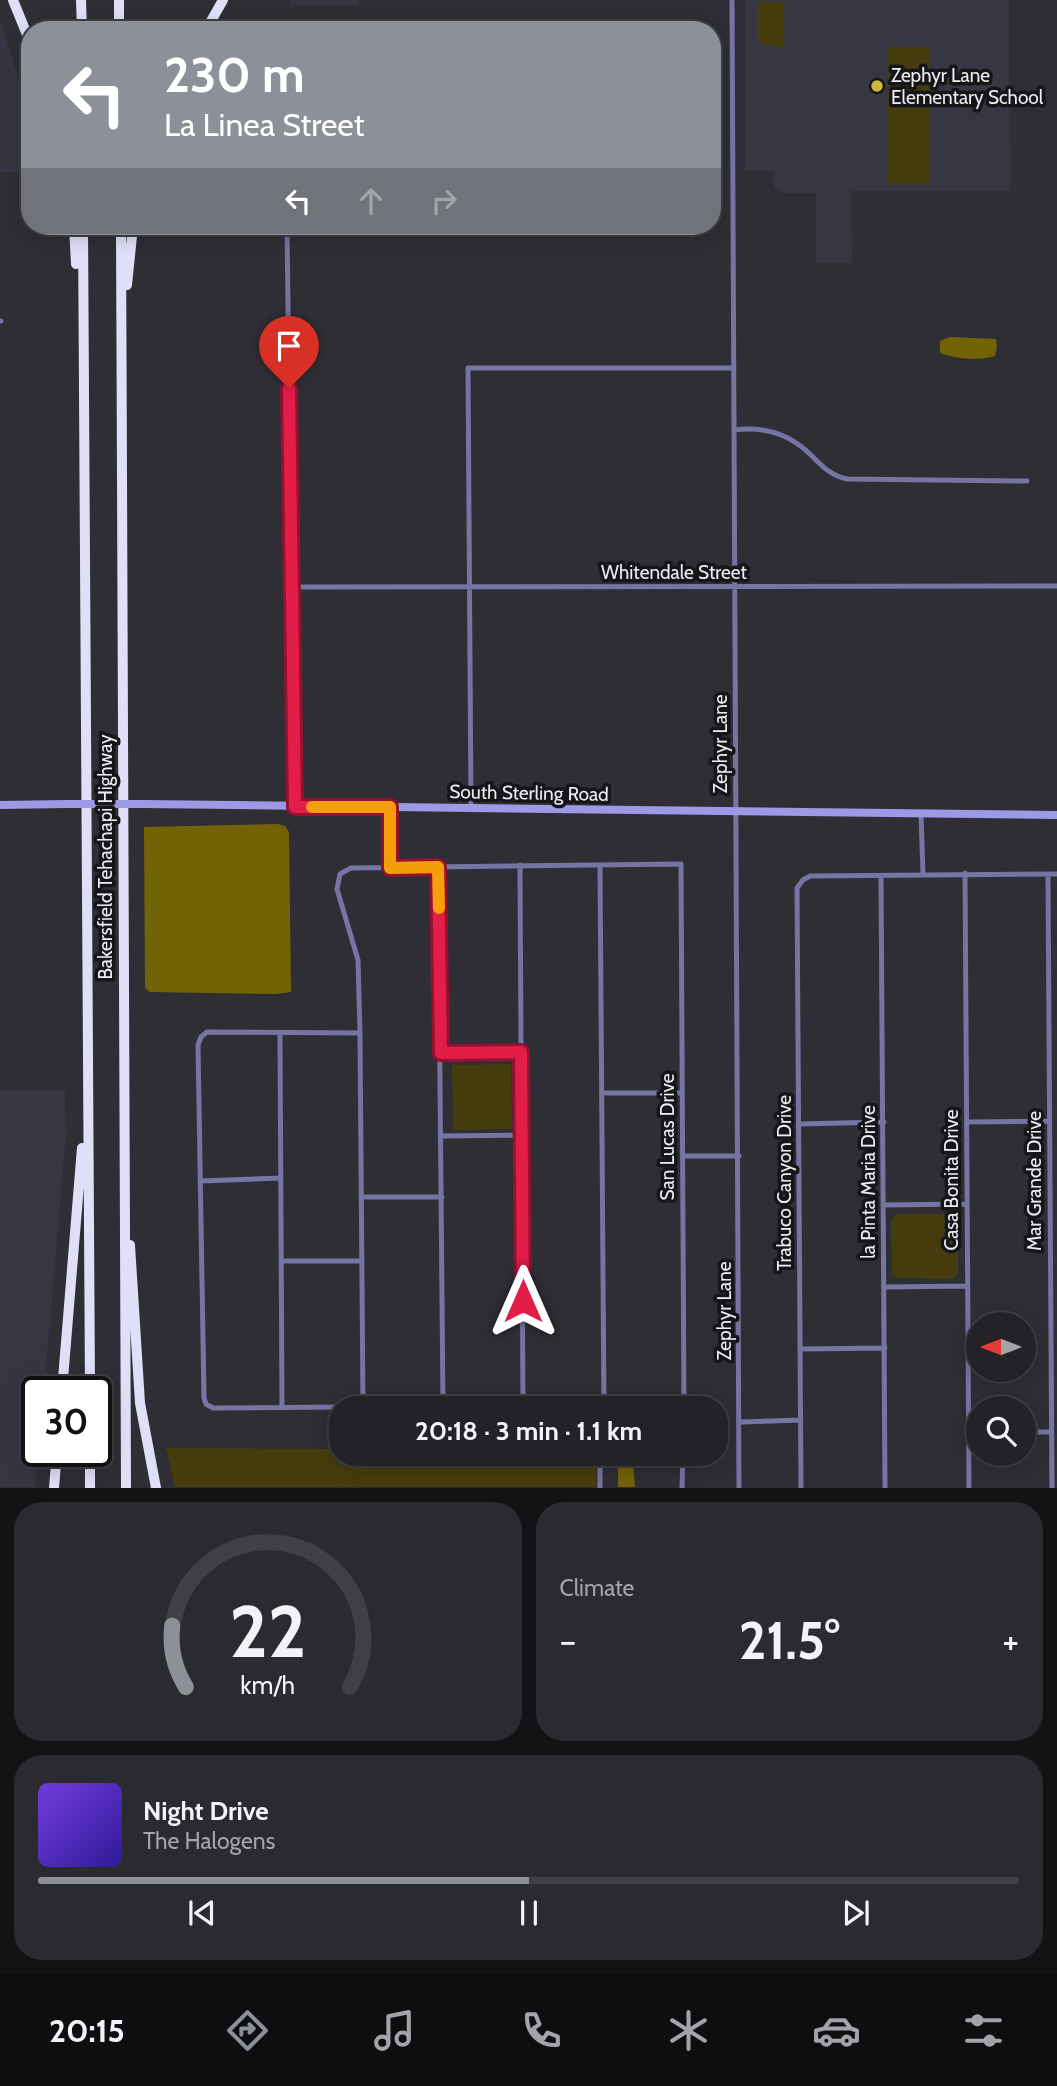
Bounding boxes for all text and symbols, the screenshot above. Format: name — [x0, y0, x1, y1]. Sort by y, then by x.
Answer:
text: 230 m — [164, 45, 305, 104]
icon: left — [49, 49, 140, 140]
place label: Zephyr Lane Elementary School — [891, 64, 1044, 109]
marker: Zephyr Lane Elementary School — [869, 78, 885, 94]
text: La Linea Street — [164, 105, 364, 144]
icon: left — [279, 182, 317, 220]
icon: ahead — [352, 182, 390, 220]
icon: right — [425, 182, 463, 220]
pin — [259, 316, 319, 388]
icon: arrive — [270, 327, 308, 365]
street label: Whitendale Street — [601, 561, 748, 584]
street label: Zephyr Lane — [709, 694, 732, 794]
street label: Bakersfield Tehachapi Highway — [94, 734, 117, 980]
street label: South Sterling Road — [449, 780, 609, 806]
street label: San Lucas Drive — [656, 1073, 679, 1200]
street label: Trabuco Canyon Drive — [773, 1095, 796, 1271]
street label: la Pinta Maria Drive — [857, 1105, 880, 1259]
street label: Casa Bonita Drive — [940, 1109, 963, 1250]
street label: Mar Grande Drive — [1023, 1111, 1046, 1251]
street label: Zephyr Lane — [713, 1261, 736, 1361]
position arrow — [486, 1264, 560, 1338]
north arrow — [966, 1312, 1036, 1382]
map controls — [966, 1312, 1036, 1466]
speed limit sign: 30 — [21, 1376, 112, 1467]
button: search — [966, 1396, 1036, 1466]
text: 20:18 · 3 min · 1.1 km — [415, 1415, 642, 1447]
text: Climate — [560, 1574, 634, 1602]
text: 22 — [229, 1588, 306, 1676]
text: 21.5° — [739, 1609, 840, 1672]
text: − — [560, 1617, 576, 1664]
text: + — [1002, 1617, 1019, 1664]
text: km/h — [240, 1670, 295, 1700]
text: Night Drive — [143, 1795, 269, 1827]
text: The Halogens — [143, 1827, 275, 1855]
icon: previous — [183, 1894, 221, 1932]
icon: pause — [510, 1894, 548, 1932]
icon: next — [837, 1894, 875, 1932]
icon: directions — [223, 2006, 272, 2055]
icon: music — [370, 2006, 419, 2055]
icon: phone — [517, 2006, 566, 2055]
icon: climate — [664, 2006, 713, 2055]
icon: car — [812, 2006, 861, 2055]
icon: filters — [959, 2006, 1008, 2055]
text: 20:15 — [49, 2011, 125, 2050]

